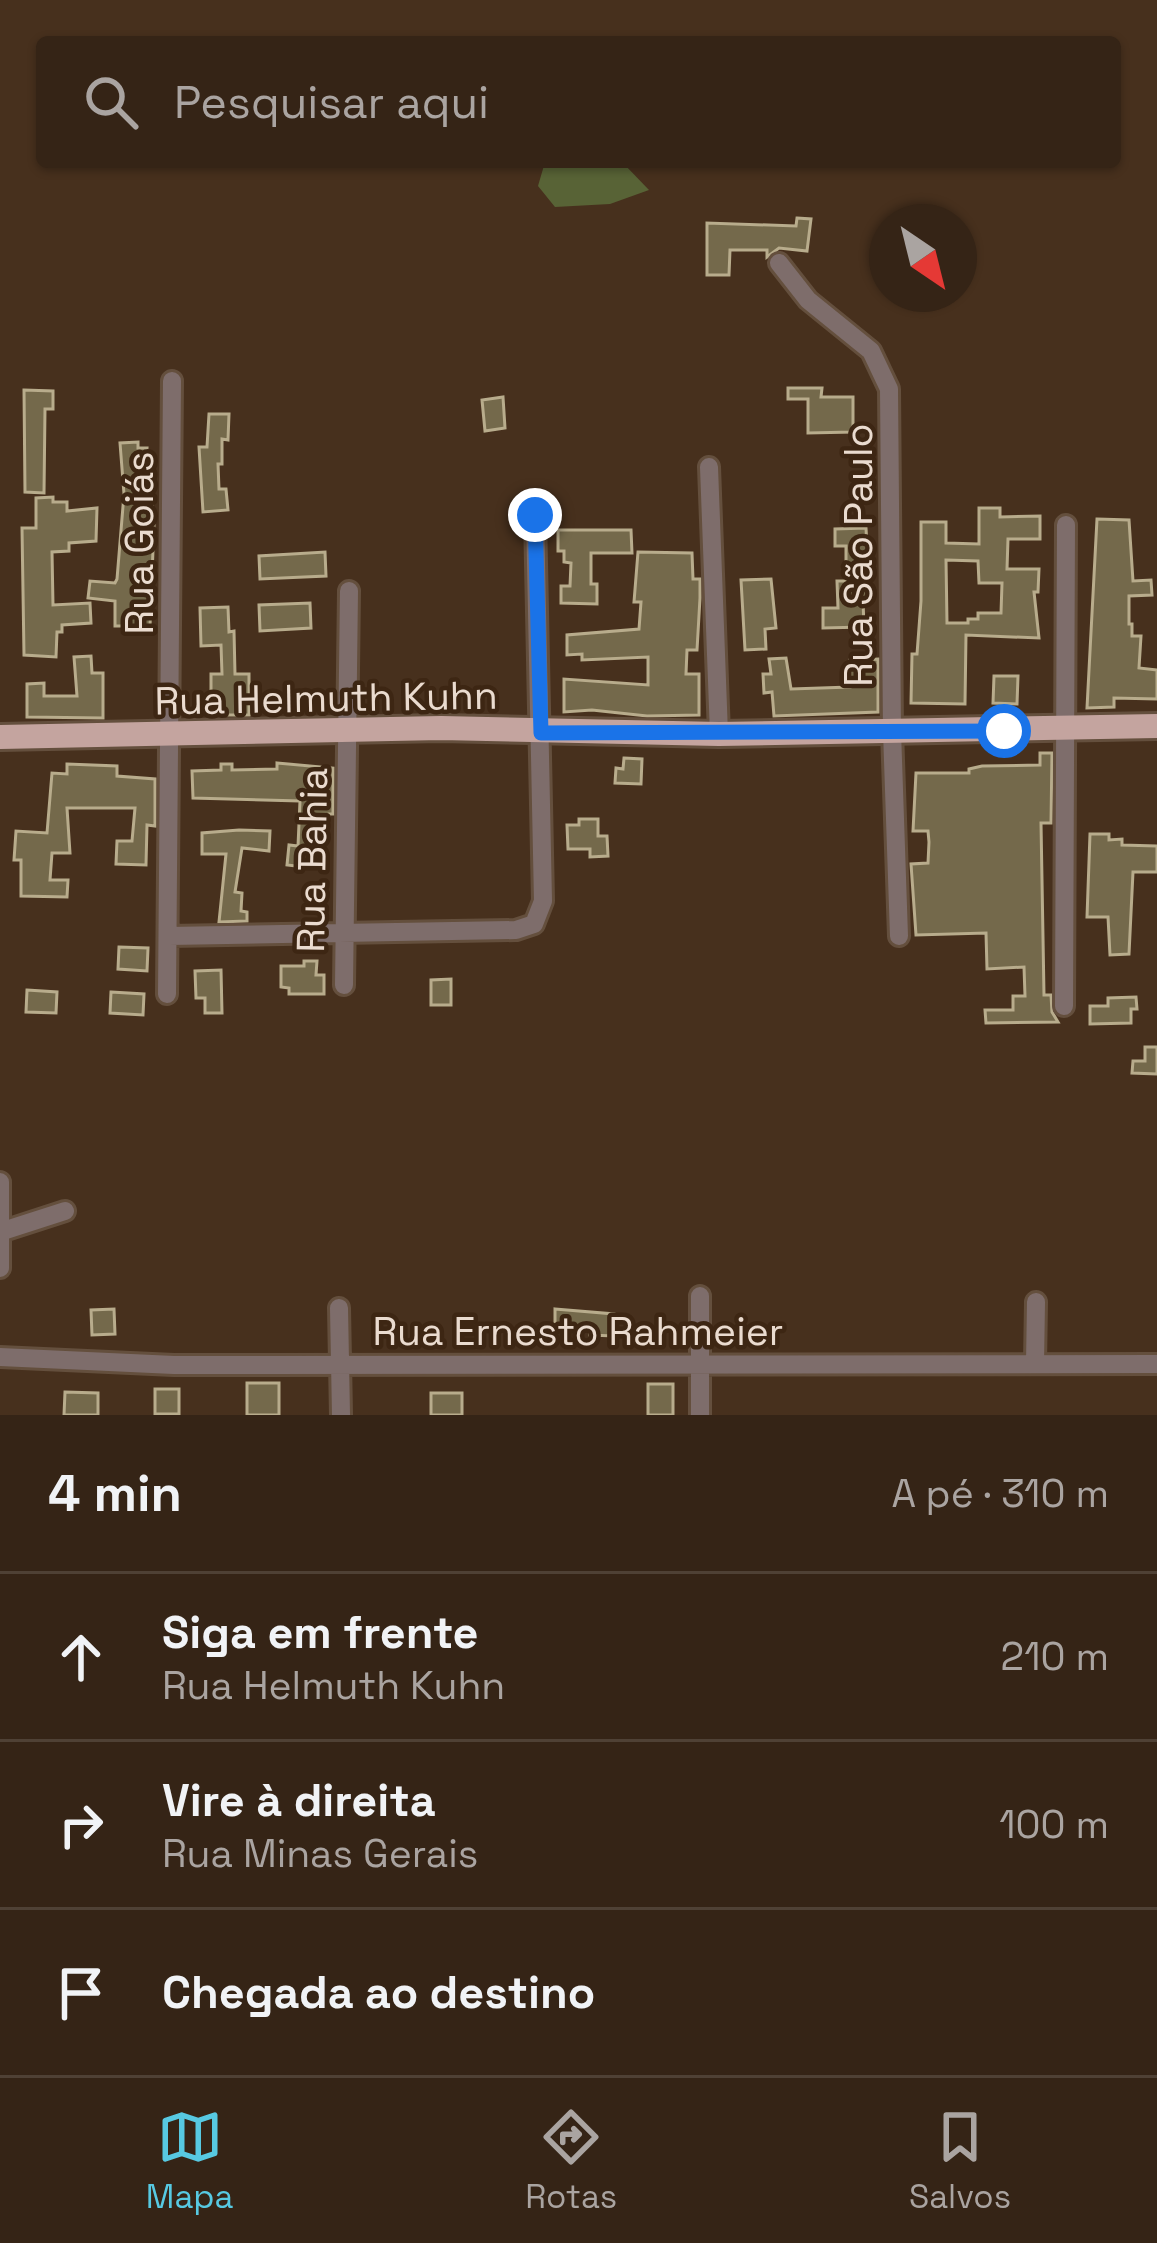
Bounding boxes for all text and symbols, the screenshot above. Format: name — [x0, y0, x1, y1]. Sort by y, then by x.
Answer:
search box — [36, 36, 1121, 168]
icon: search — [78, 69, 144, 135]
text: Pesquisar aqui — [174, 74, 489, 131]
north arrow — [869, 204, 977, 312]
street label: Rua São Paulo — [834, 423, 883, 687]
street label: Rua Goiás — [115, 451, 164, 635]
route end — [508, 488, 562, 542]
street label: Rua Helmuth Kuhn — [154, 671, 498, 725]
route start — [977, 704, 1031, 758]
street label: Rua Bahia — [286, 767, 338, 953]
street label: Rua Ernesto Rahmeier — [373, 1307, 783, 1356]
text: 4 min — [48, 1461, 182, 1526]
text: A pé · 310 m — [892, 1469, 1109, 1518]
text: Siga em frente — [162, 1604, 479, 1661]
icon: ahead — [48, 1624, 114, 1690]
text: 210 m — [1001, 1632, 1109, 1681]
text: Rua Helmuth Kuhn — [162, 1661, 505, 1710]
text: Vire à direita — [162, 1772, 436, 1829]
icon: right — [48, 1792, 114, 1858]
text: 100 m — [999, 1800, 1109, 1849]
text: Rua Minas Gerais — [162, 1829, 478, 1878]
icon: arrive — [48, 1960, 114, 2026]
text: Chegada ao destino — [162, 1964, 595, 2021]
tab: Mapa — [146, 2104, 234, 2218]
tab: Rotas — [525, 2104, 617, 2218]
tab: Salvos — [909, 2104, 1011, 2218]

